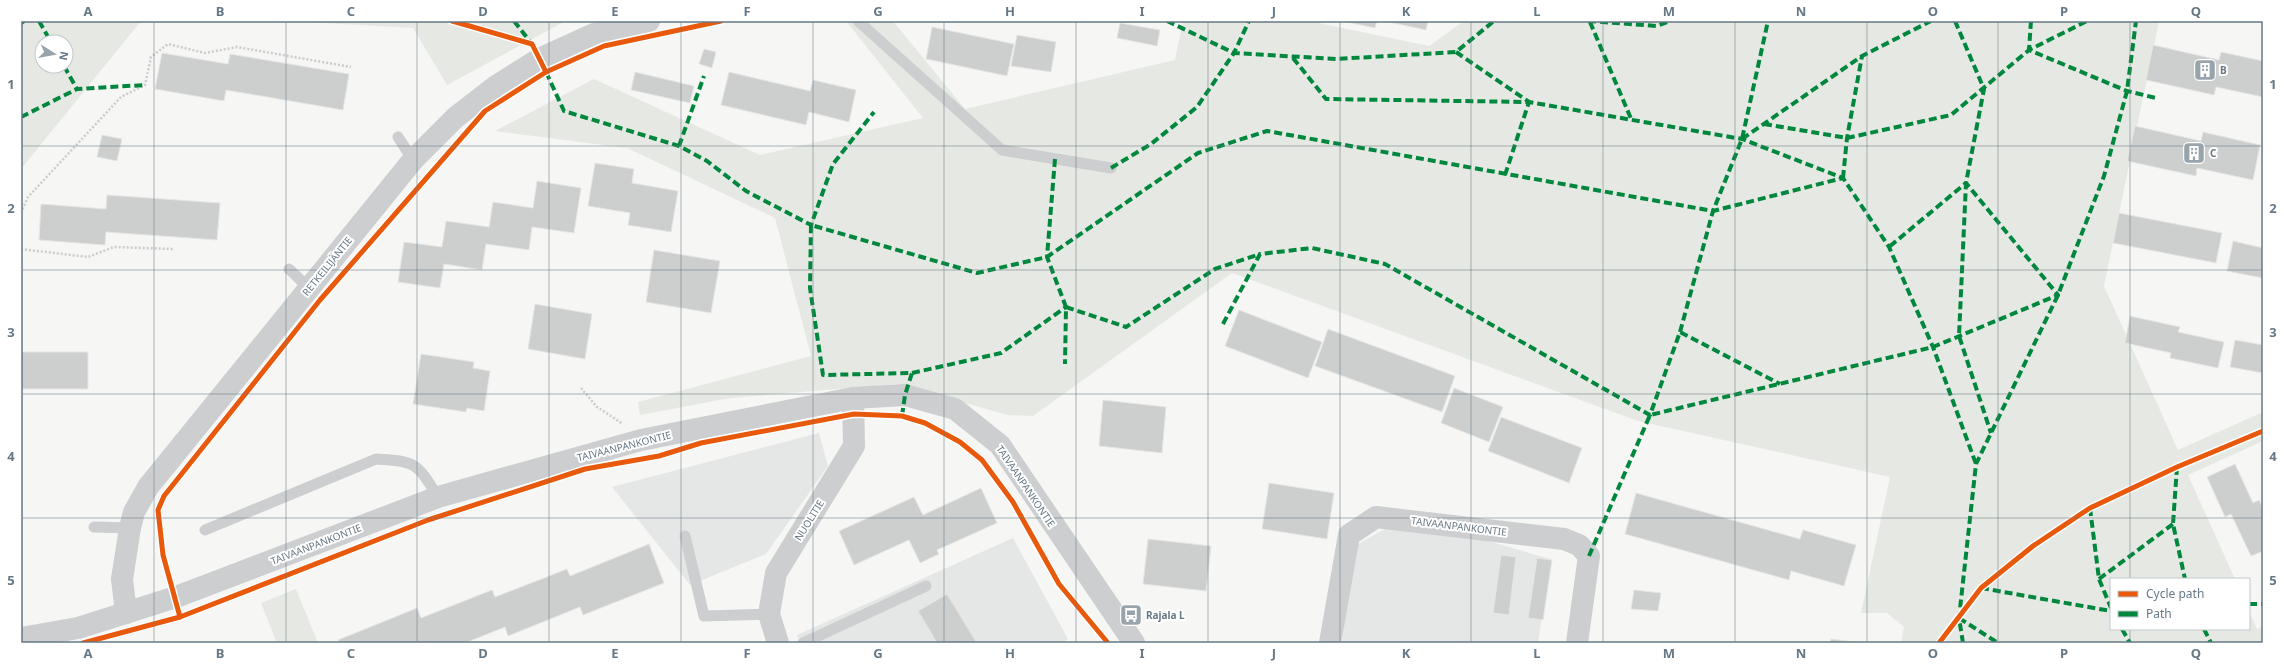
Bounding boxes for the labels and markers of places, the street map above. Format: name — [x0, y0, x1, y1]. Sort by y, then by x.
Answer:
building icon: B — [2192, 57, 2218, 83]
place label: B — [2220, 63, 2227, 77]
building icon: C — [2181, 140, 2207, 166]
place label: C — [2210, 146, 2217, 160]
bus stop icon: Rajala L — [1118, 602, 1144, 628]
place label: Rajala L — [1146, 608, 1185, 622]

